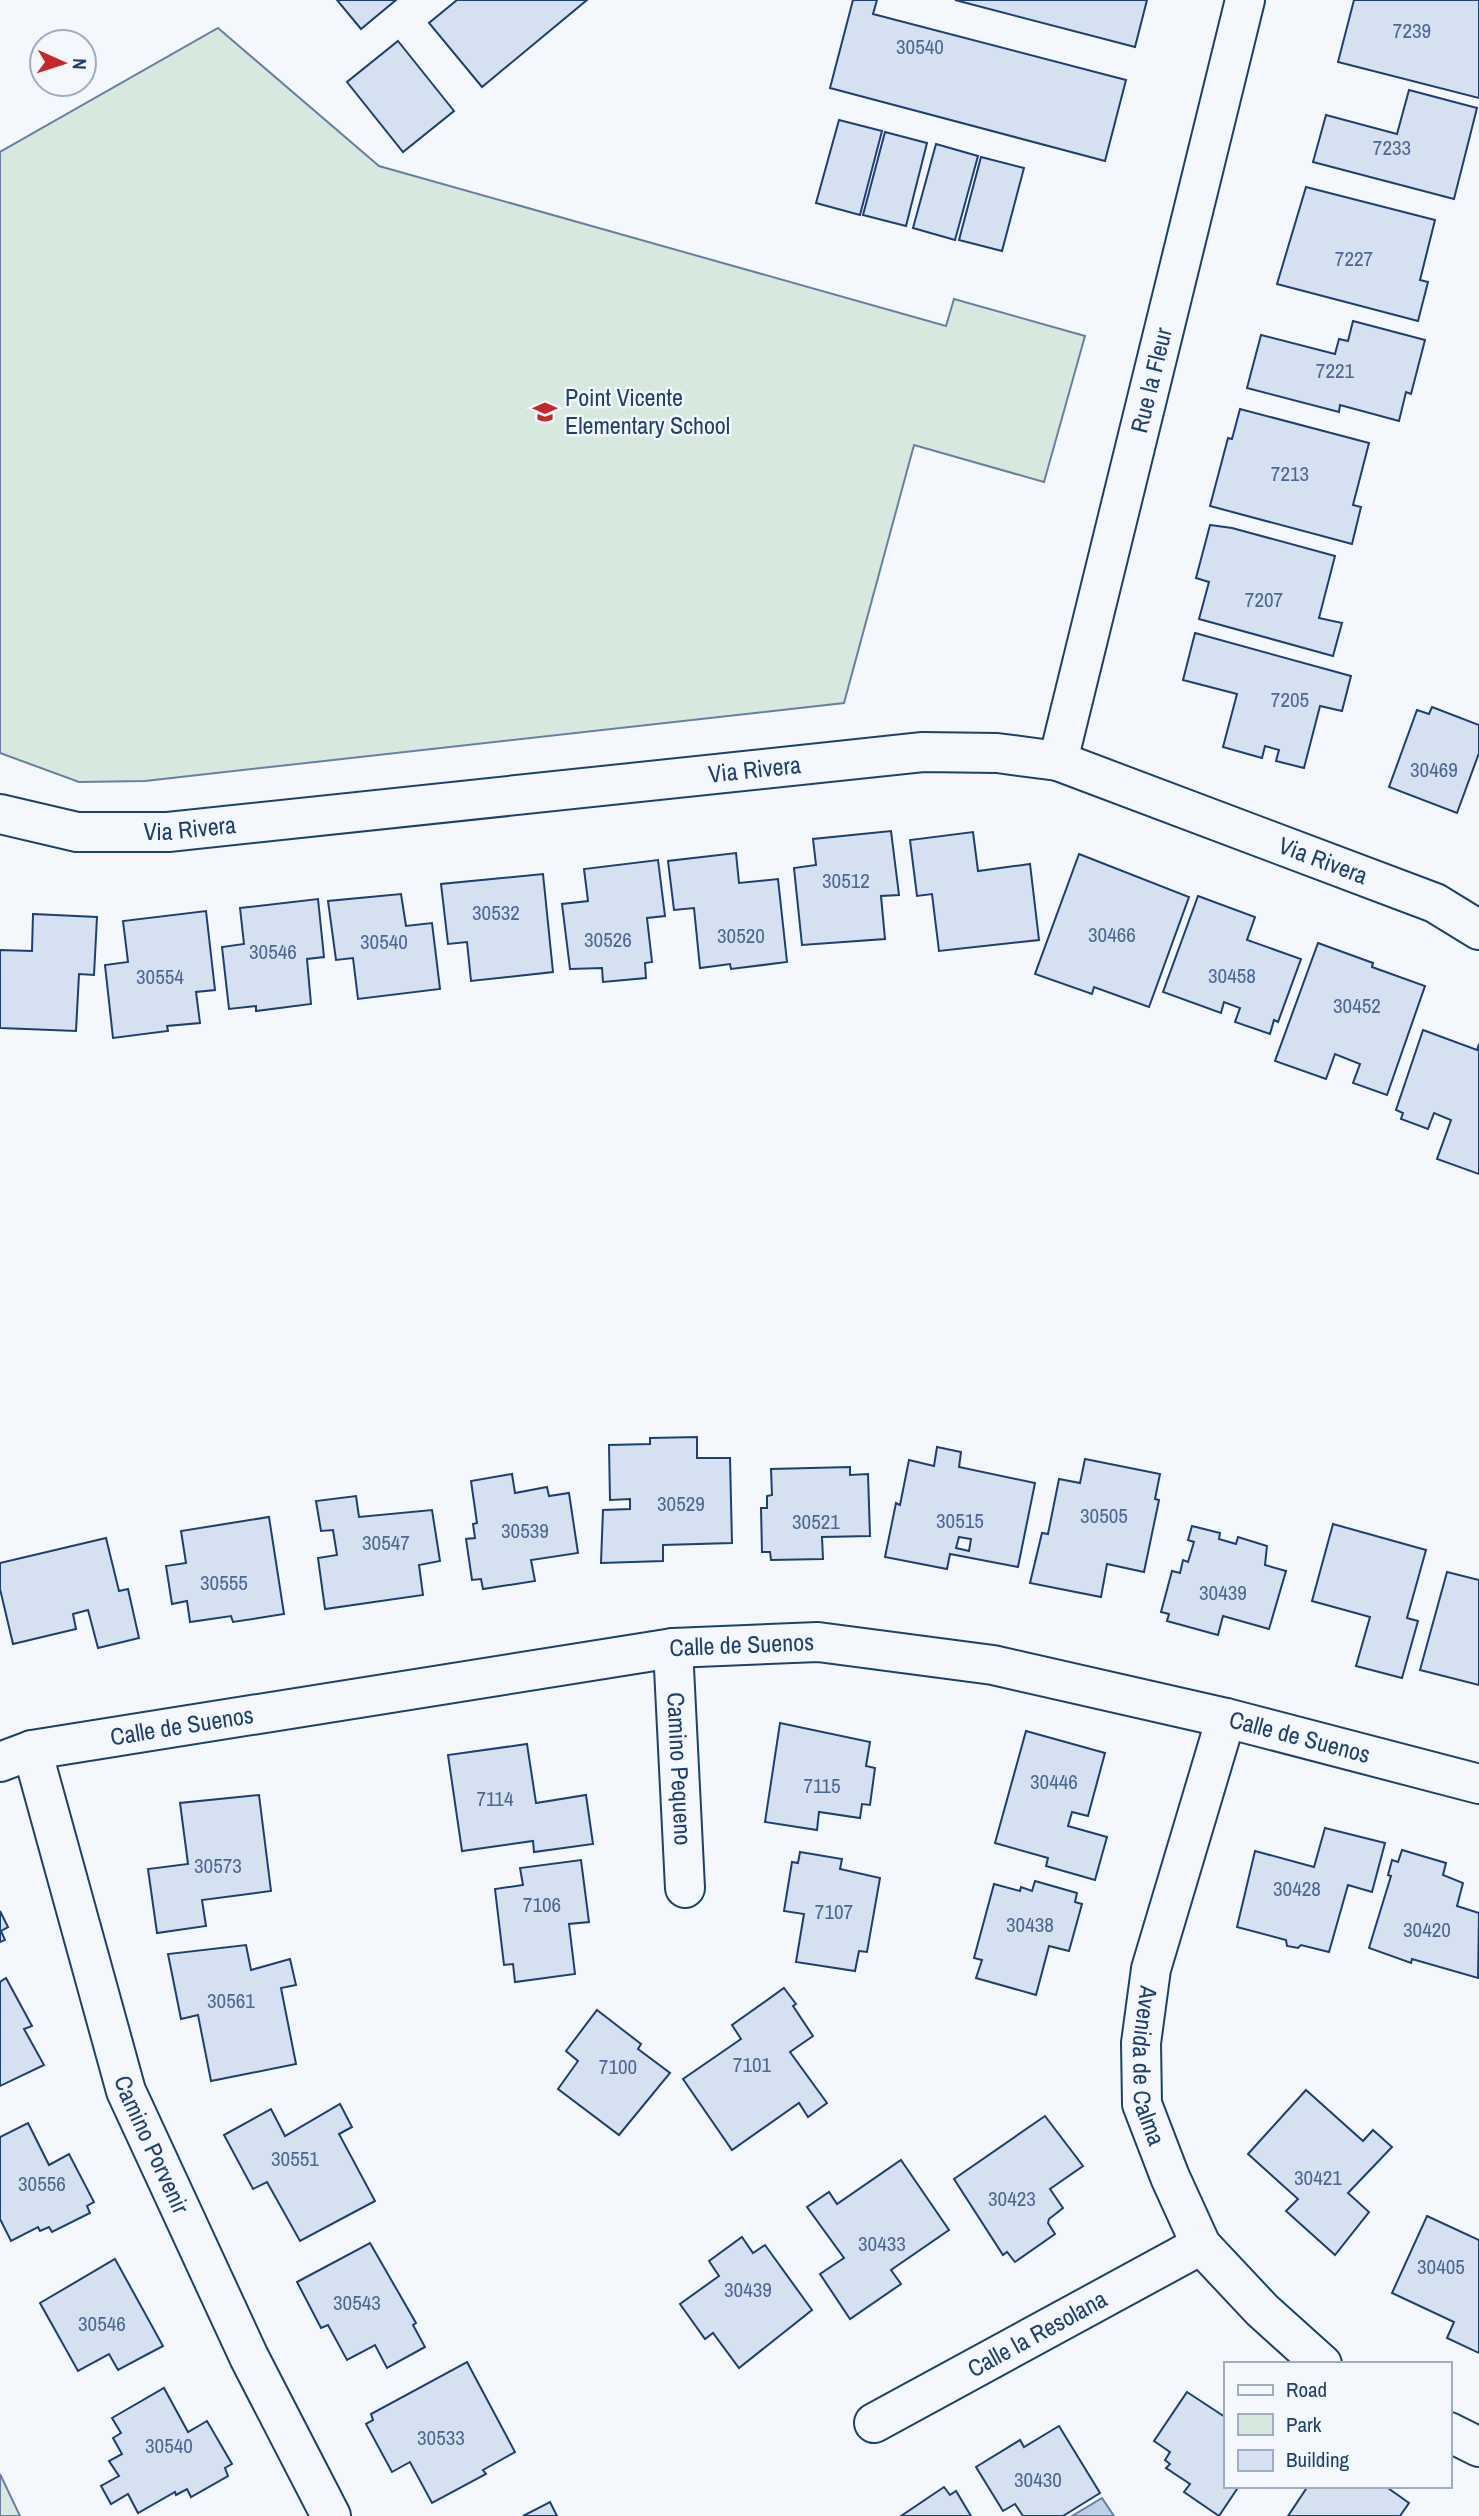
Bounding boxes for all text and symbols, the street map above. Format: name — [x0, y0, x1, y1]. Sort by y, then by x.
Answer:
house number: 7239 — [1393, 16, 1431, 45]
north arrow — [28, 28, 98, 98]
house number: 30540 — [896, 32, 944, 61]
text: N — [67, 58, 93, 70]
house number: 7233 — [1373, 133, 1411, 162]
house number: 7227 — [1335, 244, 1373, 273]
street label: Rue la Fleur — [1122, 324, 1179, 436]
house number: 7221 — [1316, 356, 1355, 385]
place label: Point Vicente Elementary School — [565, 381, 730, 441]
school or university icon: Point Vicente Elementary School — [531, 398, 559, 426]
house number: 7213 — [1271, 459, 1309, 488]
house number: 7207 — [1245, 585, 1283, 614]
house number: 7205 — [1271, 685, 1309, 714]
street label: Via Rivera — [707, 748, 802, 790]
house number: 30469 — [1410, 755, 1458, 784]
street label: Via Rivera — [144, 808, 238, 847]
street label: Via Rivera — [1274, 829, 1372, 891]
house number: 30512 — [822, 866, 870, 895]
house number: 30532 — [472, 898, 520, 927]
house number: 30466 — [1088, 920, 1136, 949]
house number: 30520 — [717, 921, 765, 950]
house number: 30526 — [584, 925, 632, 954]
house number: 30540 — [360, 927, 408, 956]
house number: 30546 — [249, 937, 297, 966]
house number: 30458 — [1208, 961, 1256, 990]
house number: 30554 — [136, 962, 184, 991]
house number: 30452 — [1333, 991, 1381, 1020]
house number: 30529 — [657, 1489, 705, 1518]
house number: 30505 — [1080, 1501, 1128, 1530]
house number: 30515 — [936, 1506, 984, 1535]
house number: 30521 — [792, 1507, 840, 1536]
house number: 30539 — [501, 1516, 549, 1545]
house number: 30547 — [362, 1528, 410, 1557]
house number: 30555 — [200, 1568, 248, 1597]
house number: 30439 — [1199, 1578, 1247, 1607]
street label: Calle de Suenos — [669, 1625, 815, 1663]
street label: Camino Pequeno — [660, 1691, 700, 1846]
street label: Calle de Suenos — [108, 1698, 256, 1752]
street label: Calle de Suenos — [1226, 1703, 1374, 1770]
house number: 30446 — [1030, 1767, 1078, 1796]
house number: 7115 — [803, 1771, 841, 1800]
house number: 7114 — [476, 1784, 514, 1813]
house number: 30573 — [194, 1851, 242, 1880]
house number: 30428 — [1273, 1874, 1321, 1903]
house number: 7106 — [523, 1890, 561, 1919]
house number: 7107 — [815, 1897, 853, 1926]
house number: 30438 — [1006, 1910, 1054, 1939]
house number: 30420 — [1403, 1915, 1451, 1944]
street label: Avenida de Calma — [1126, 1983, 1173, 2150]
house number: 30561 — [207, 1986, 255, 2015]
house number: 7101 — [733, 2050, 772, 2079]
house number: 7100 — [599, 2052, 637, 2081]
street label: Camino Porvenir — [108, 2072, 198, 2219]
house number: 30551 — [271, 2144, 319, 2173]
house number: 30421 — [1294, 2163, 1342, 2192]
house number: 30556 — [18, 2169, 66, 2198]
house number: 30423 — [988, 2184, 1036, 2213]
house number: 30433 — [858, 2229, 906, 2258]
house number: 30405 — [1417, 2252, 1465, 2281]
house number: 30439 — [724, 2275, 772, 2304]
street label: Calle la Resolana — [961, 2282, 1112, 2384]
house number: 30543 — [333, 2288, 381, 2317]
house number: 30546 — [78, 2309, 126, 2338]
legend — [1224, 2362, 1451, 2488]
text: Road — [1286, 2375, 1327, 2404]
text: Park — [1286, 2410, 1322, 2439]
house number: 30533 — [417, 2423, 465, 2452]
house number: 30540 — [145, 2431, 193, 2460]
text: Building — [1286, 2445, 1350, 2474]
house number: 30430 — [1014, 2465, 1062, 2494]

